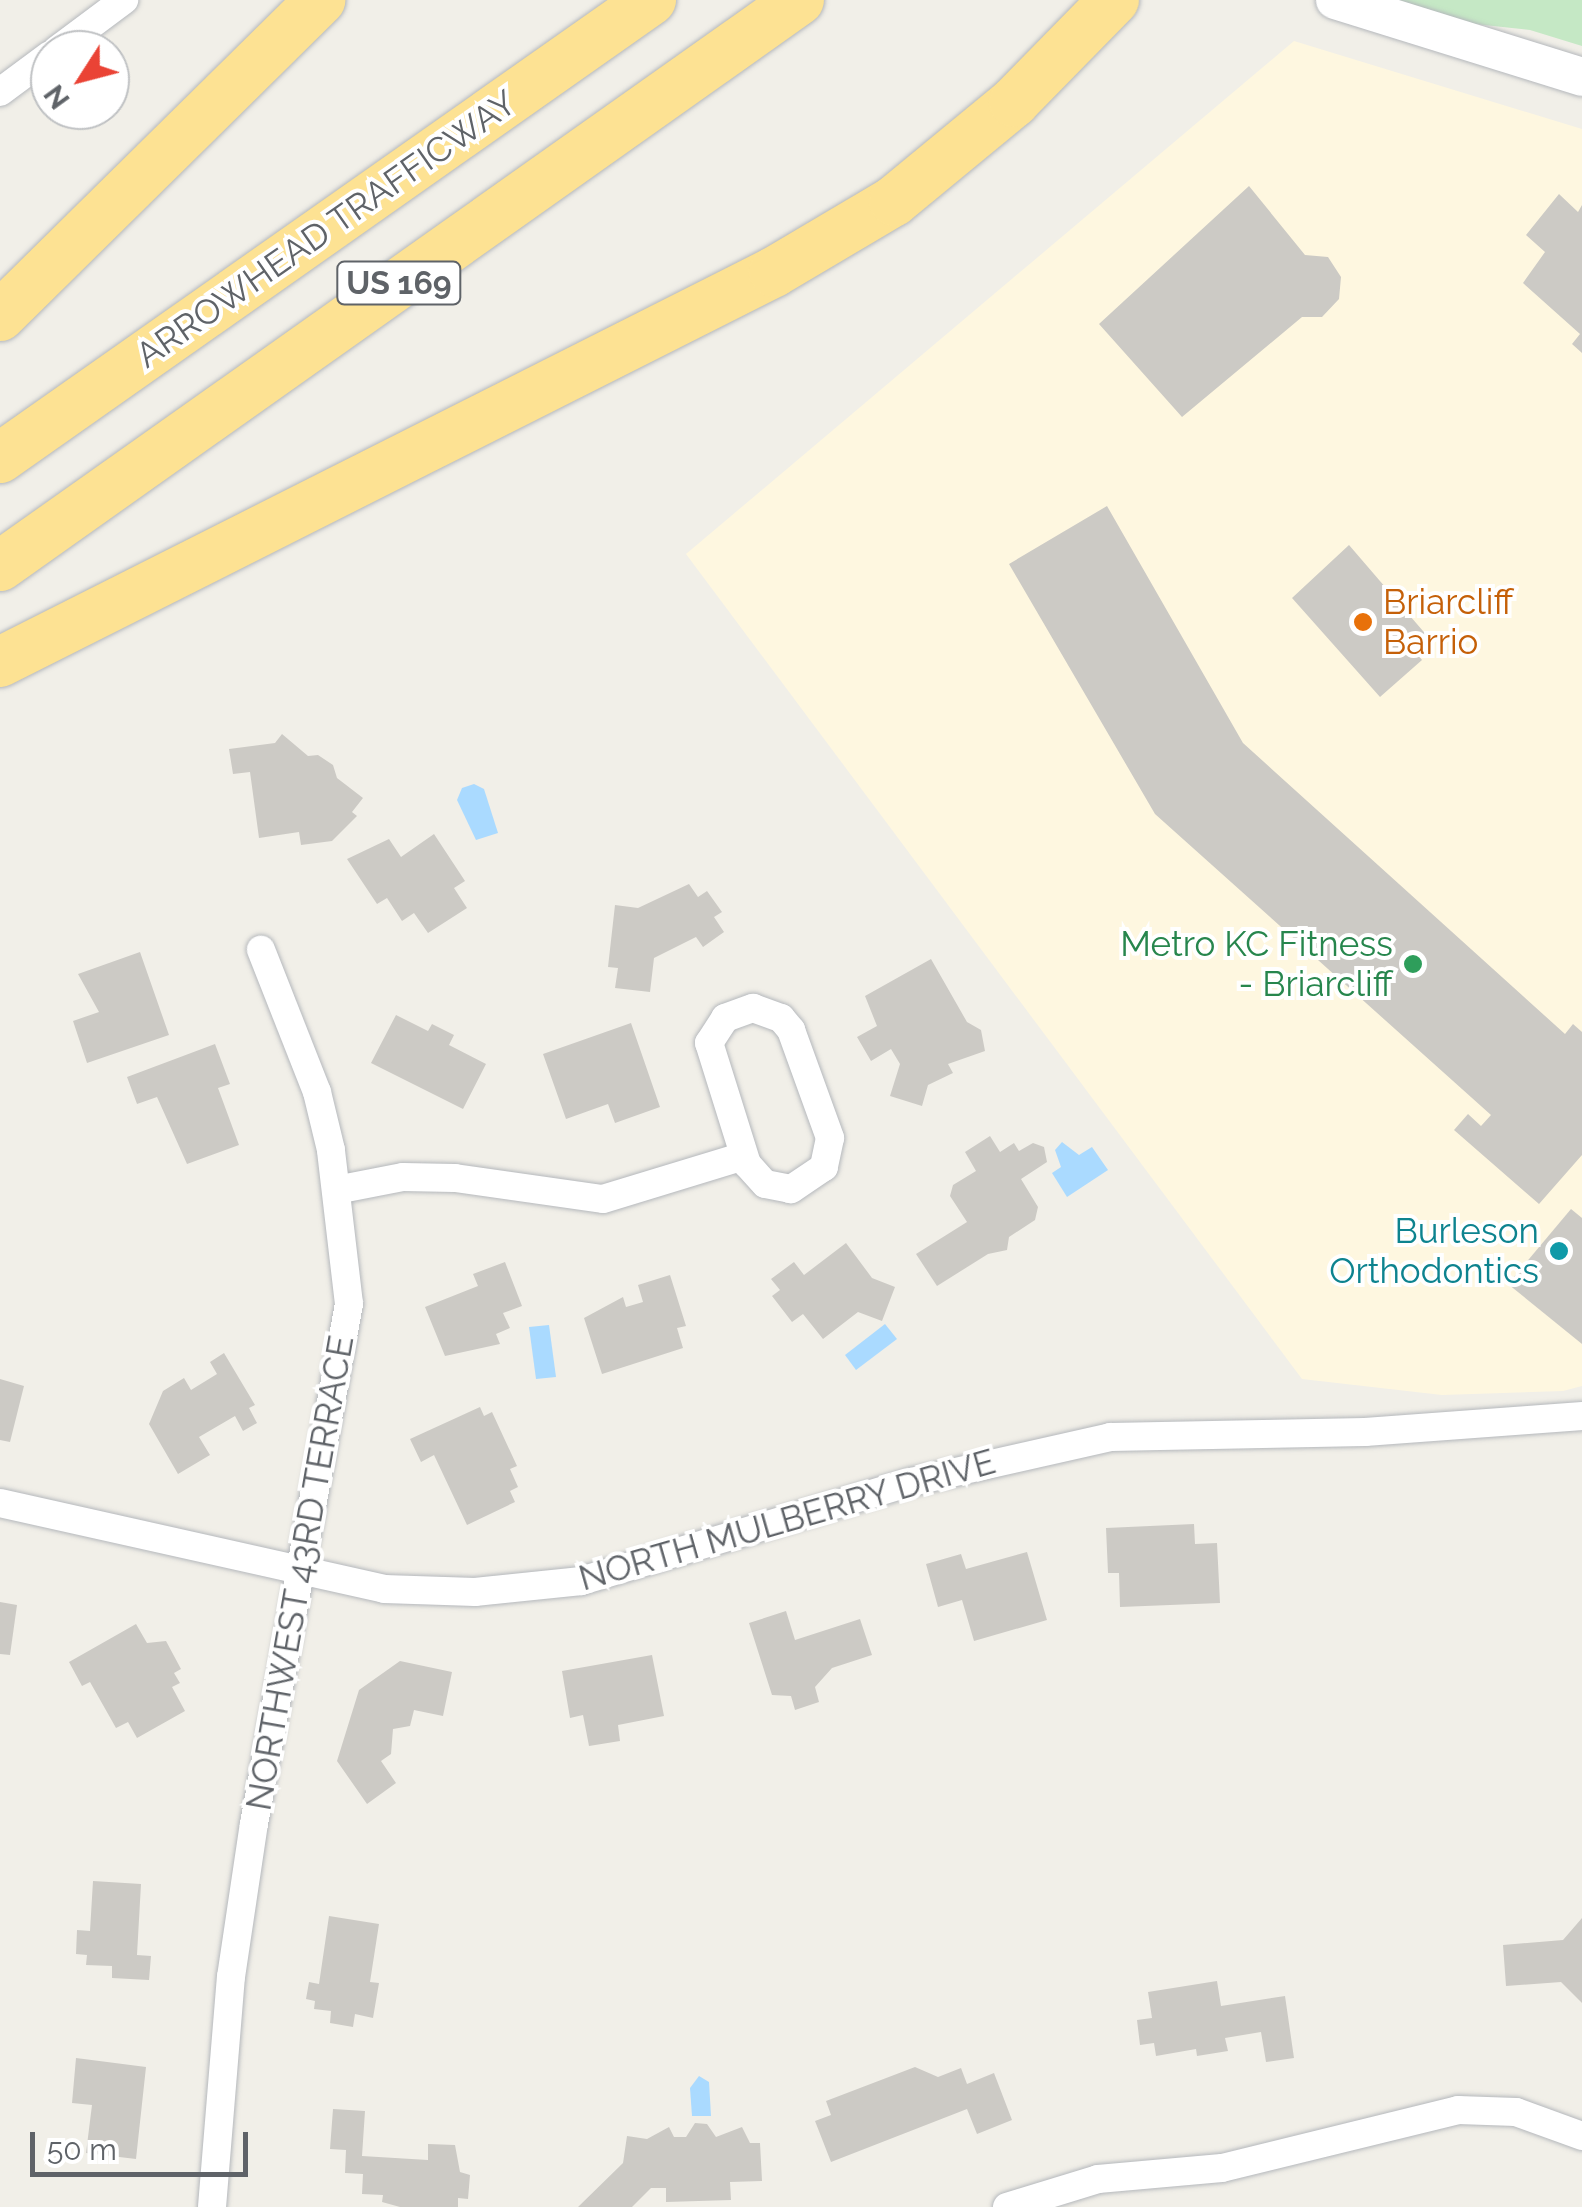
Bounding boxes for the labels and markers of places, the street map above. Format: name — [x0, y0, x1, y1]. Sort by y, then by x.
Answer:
place label: Briarcliff Barrio — [1383, 581, 1514, 663]
marker: Briarcliff Barrio — [1352, 611, 1374, 633]
place label: Metro KC Fitness - Briarcliff — [1120, 923, 1393, 1005]
marker: Metro KC Fitness - Briarcliff — [1402, 953, 1424, 975]
place label: Burleson Orthodontics — [1329, 1210, 1539, 1292]
marker: Burleson Orthodontics — [1548, 1240, 1570, 1262]

